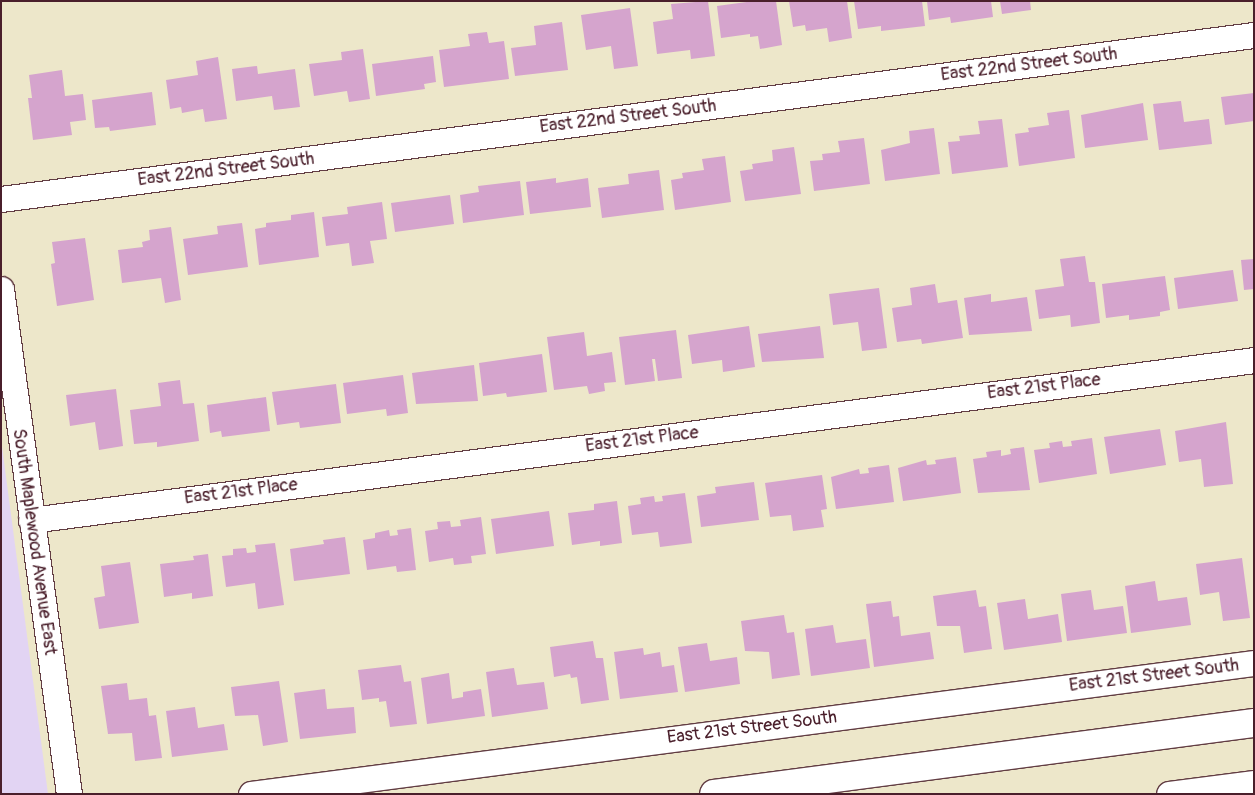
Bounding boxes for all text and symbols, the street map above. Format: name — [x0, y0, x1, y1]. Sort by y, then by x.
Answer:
street label: East 22nd Street South — [940, 43, 1118, 87]
street label: East 22nd Street South — [539, 95, 717, 139]
street label: East 22nd Street South — [137, 148, 315, 192]
street label: East 21st Place — [986, 369, 1102, 405]
street label: East 21st Place — [584, 422, 700, 458]
street label: South Maplewood Avenue East — [7, 427, 61, 657]
street label: East 21st Place — [183, 474, 299, 510]
street label: East 21st Street South — [1068, 655, 1240, 697]
street label: East 21st Street South — [666, 707, 838, 749]

